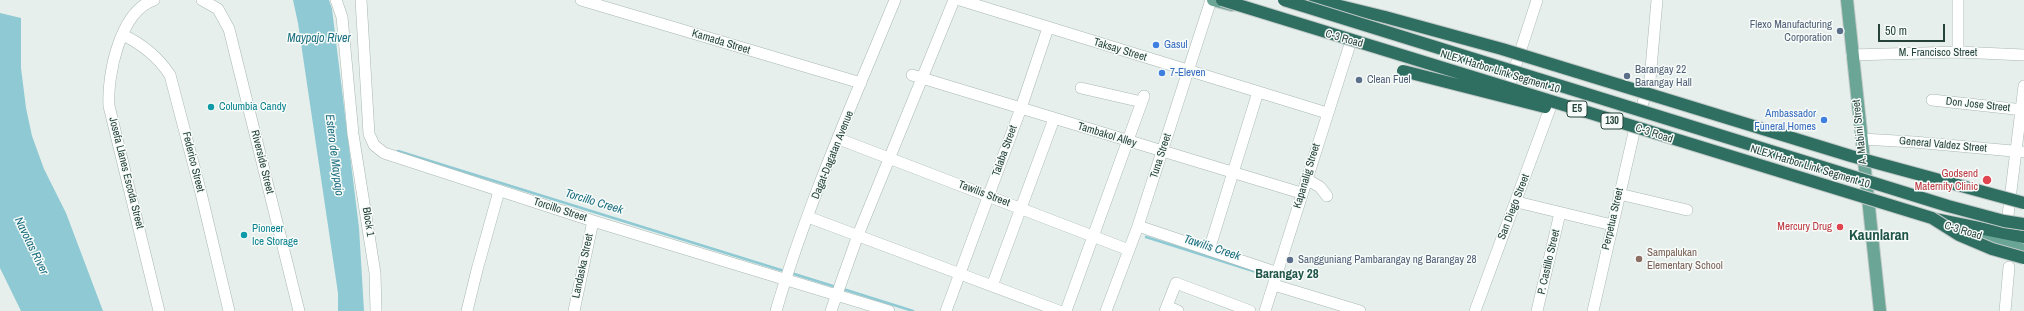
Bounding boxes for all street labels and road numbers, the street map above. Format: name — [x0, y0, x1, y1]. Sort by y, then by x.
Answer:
street label: Kamada Street — [690, 27, 752, 57]
street label: C-3 Road — [1324, 27, 1364, 51]
street label: Taksay Street — [1092, 36, 1148, 64]
street label: M. Francisco Street — [1899, 46, 1977, 60]
street label: NLEX Harbor Link Segment 10 — [1439, 48, 1561, 96]
street label: Don Jose Street — [1945, 95, 2011, 115]
street label: A. Mabini Street — [1850, 99, 1870, 165]
road number: E5 — [1567, 101, 1587, 117]
street label: Dagat-Dagatan Avenue — [809, 109, 857, 201]
road number: 130 — [1601, 113, 1623, 129]
street label: Josefa Llanes Escoda Street — [106, 116, 146, 230]
street label: Tambakol Alley — [1076, 120, 1138, 150]
street label: C-3 Road — [1634, 122, 1674, 146]
street label: Talaba Street — [990, 124, 1020, 178]
street label: Riverside Street — [248, 129, 276, 195]
street label: Federico Street — [179, 130, 207, 194]
street label: Tuna Street — [1148, 132, 1174, 180]
street label: General Valdez Street — [1899, 135, 1987, 155]
street label: Kapanalig Street — [1291, 142, 1323, 210]
street label: NLEX Harbor Link Segment 10 — [1749, 143, 1871, 191]
street label: San Diego Street — [1495, 172, 1533, 242]
street label: Tawilis Street — [956, 178, 1012, 210]
street label: Perpetua Street — [1599, 187, 1627, 251]
street label: Torcillo Street — [532, 195, 588, 225]
street label: Block 1 — [359, 206, 377, 238]
street label: C-3 Road — [1943, 219, 1983, 243]
street label: P. Castillo Street — [1535, 228, 1563, 296]
street label: Landaska Street — [570, 232, 596, 300]

